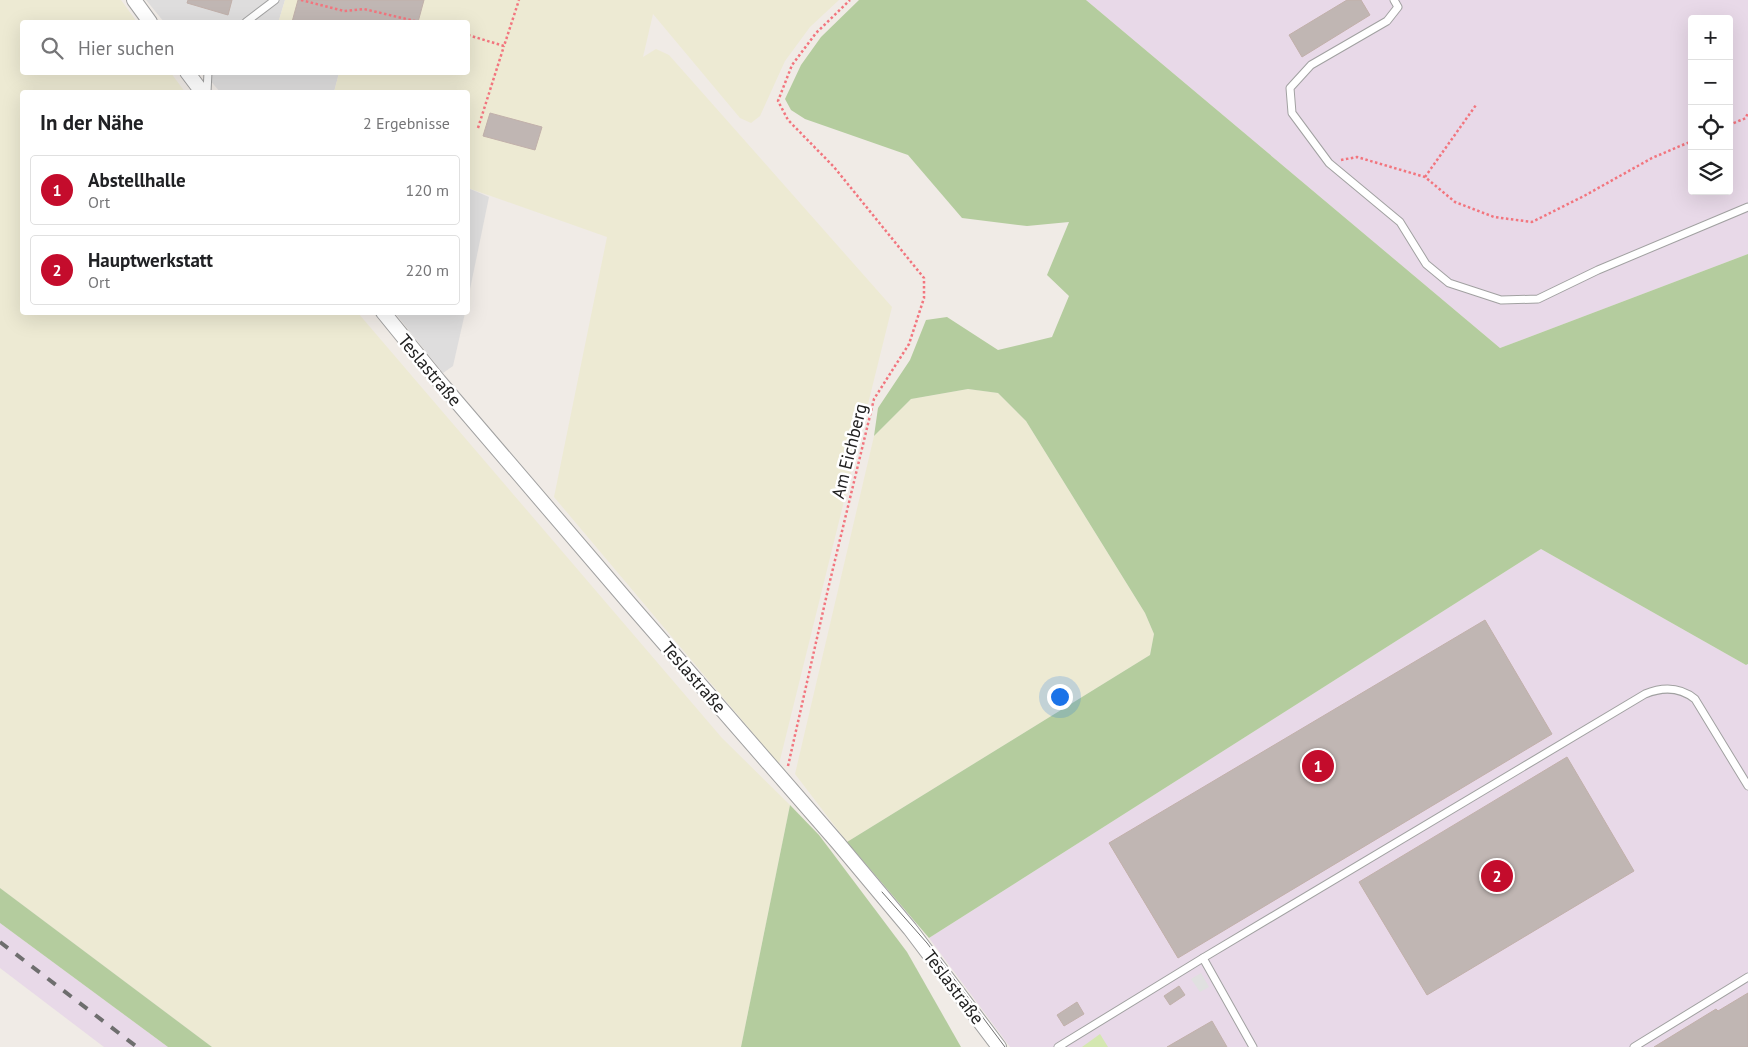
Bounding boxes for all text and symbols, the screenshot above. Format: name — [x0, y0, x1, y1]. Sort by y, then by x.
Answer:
map controls — [1688, 15, 1733, 195]
button: + — [1688, 15, 1733, 60]
search box — [20, 20, 470, 75]
icon: search — [38, 34, 66, 62]
text: Hier suchen — [78, 36, 174, 60]
button: − — [1688, 60, 1733, 105]
button: locate — [1688, 105, 1733, 150]
text: In der Nähe — [40, 109, 144, 136]
text: 2 Ergebnisse — [363, 113, 450, 133]
button: layers — [1688, 150, 1733, 195]
text: Abstellhalle — [88, 168, 186, 192]
text: 1 — [52, 180, 62, 200]
text: 120 m — [406, 180, 449, 200]
text: Ort — [88, 192, 110, 212]
text: Hauptwerkstatt — [88, 248, 213, 272]
text: 2 — [52, 260, 62, 280]
text: 220 m — [406, 260, 449, 280]
text: Ort — [88, 272, 110, 292]
street label: Teslastraße — [393, 329, 467, 411]
street label: Am Eichberg — [826, 401, 872, 501]
street label: Teslastraße — [657, 637, 731, 717]
your location — [1047, 684, 1073, 710]
pin: 1 — [1302, 747, 1334, 785]
pin: 2 — [1481, 857, 1513, 895]
street label: Teslastraße — [919, 945, 989, 1029]

